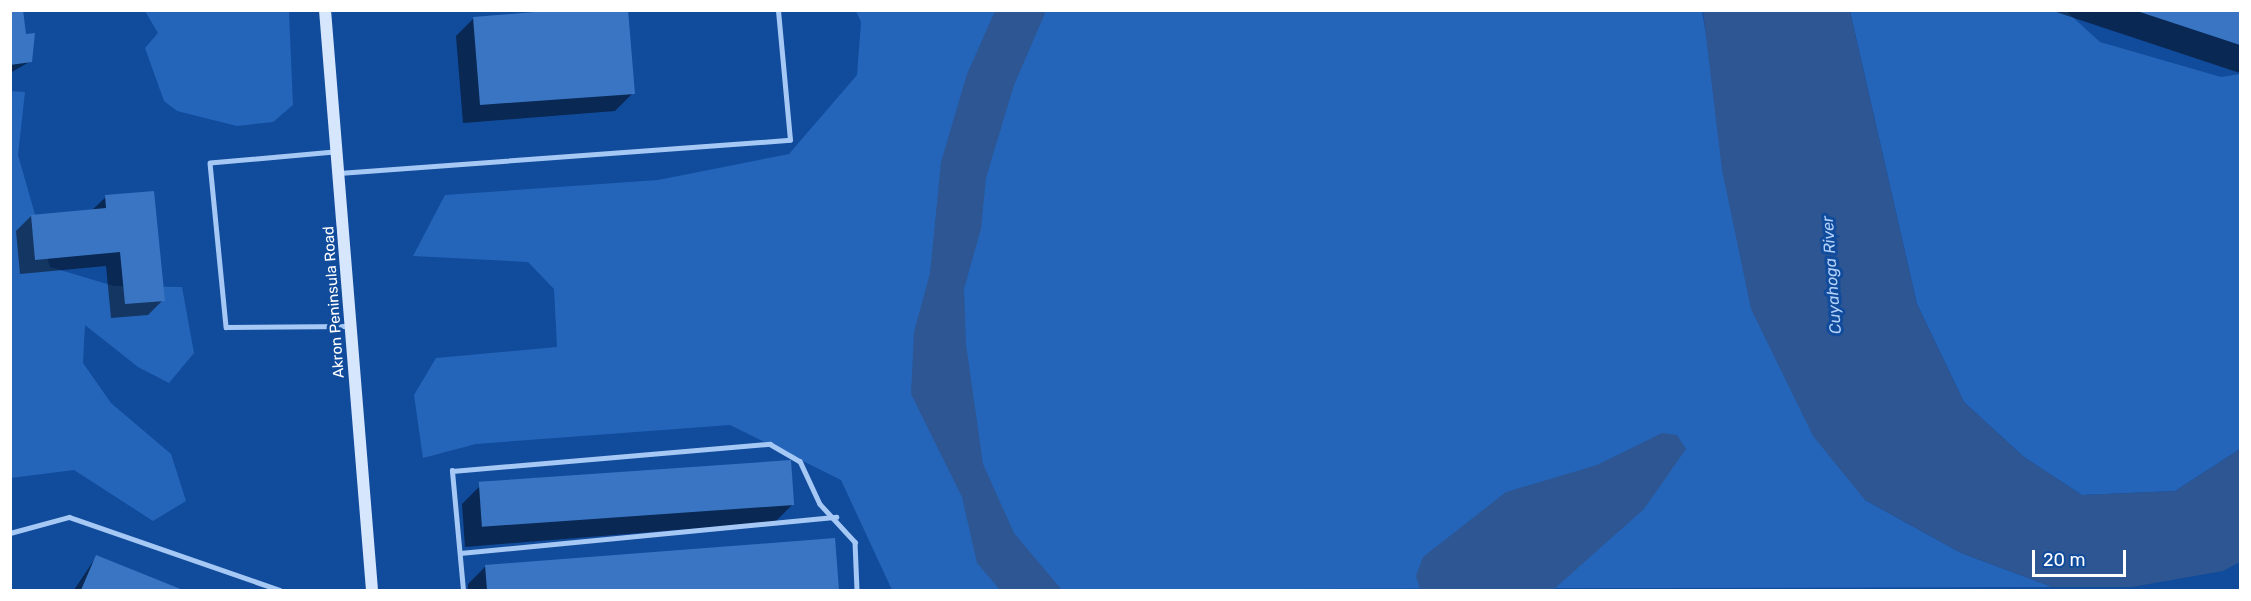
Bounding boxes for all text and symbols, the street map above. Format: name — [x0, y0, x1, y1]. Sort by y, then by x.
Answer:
water label: Cuyahoga River — [1818, 215, 1846, 335]
street label: Akron Peninsula Road — [320, 225, 348, 379]
scale bar — [2035, 538, 2130, 576]
text: 20 m — [2043, 549, 2085, 571]

